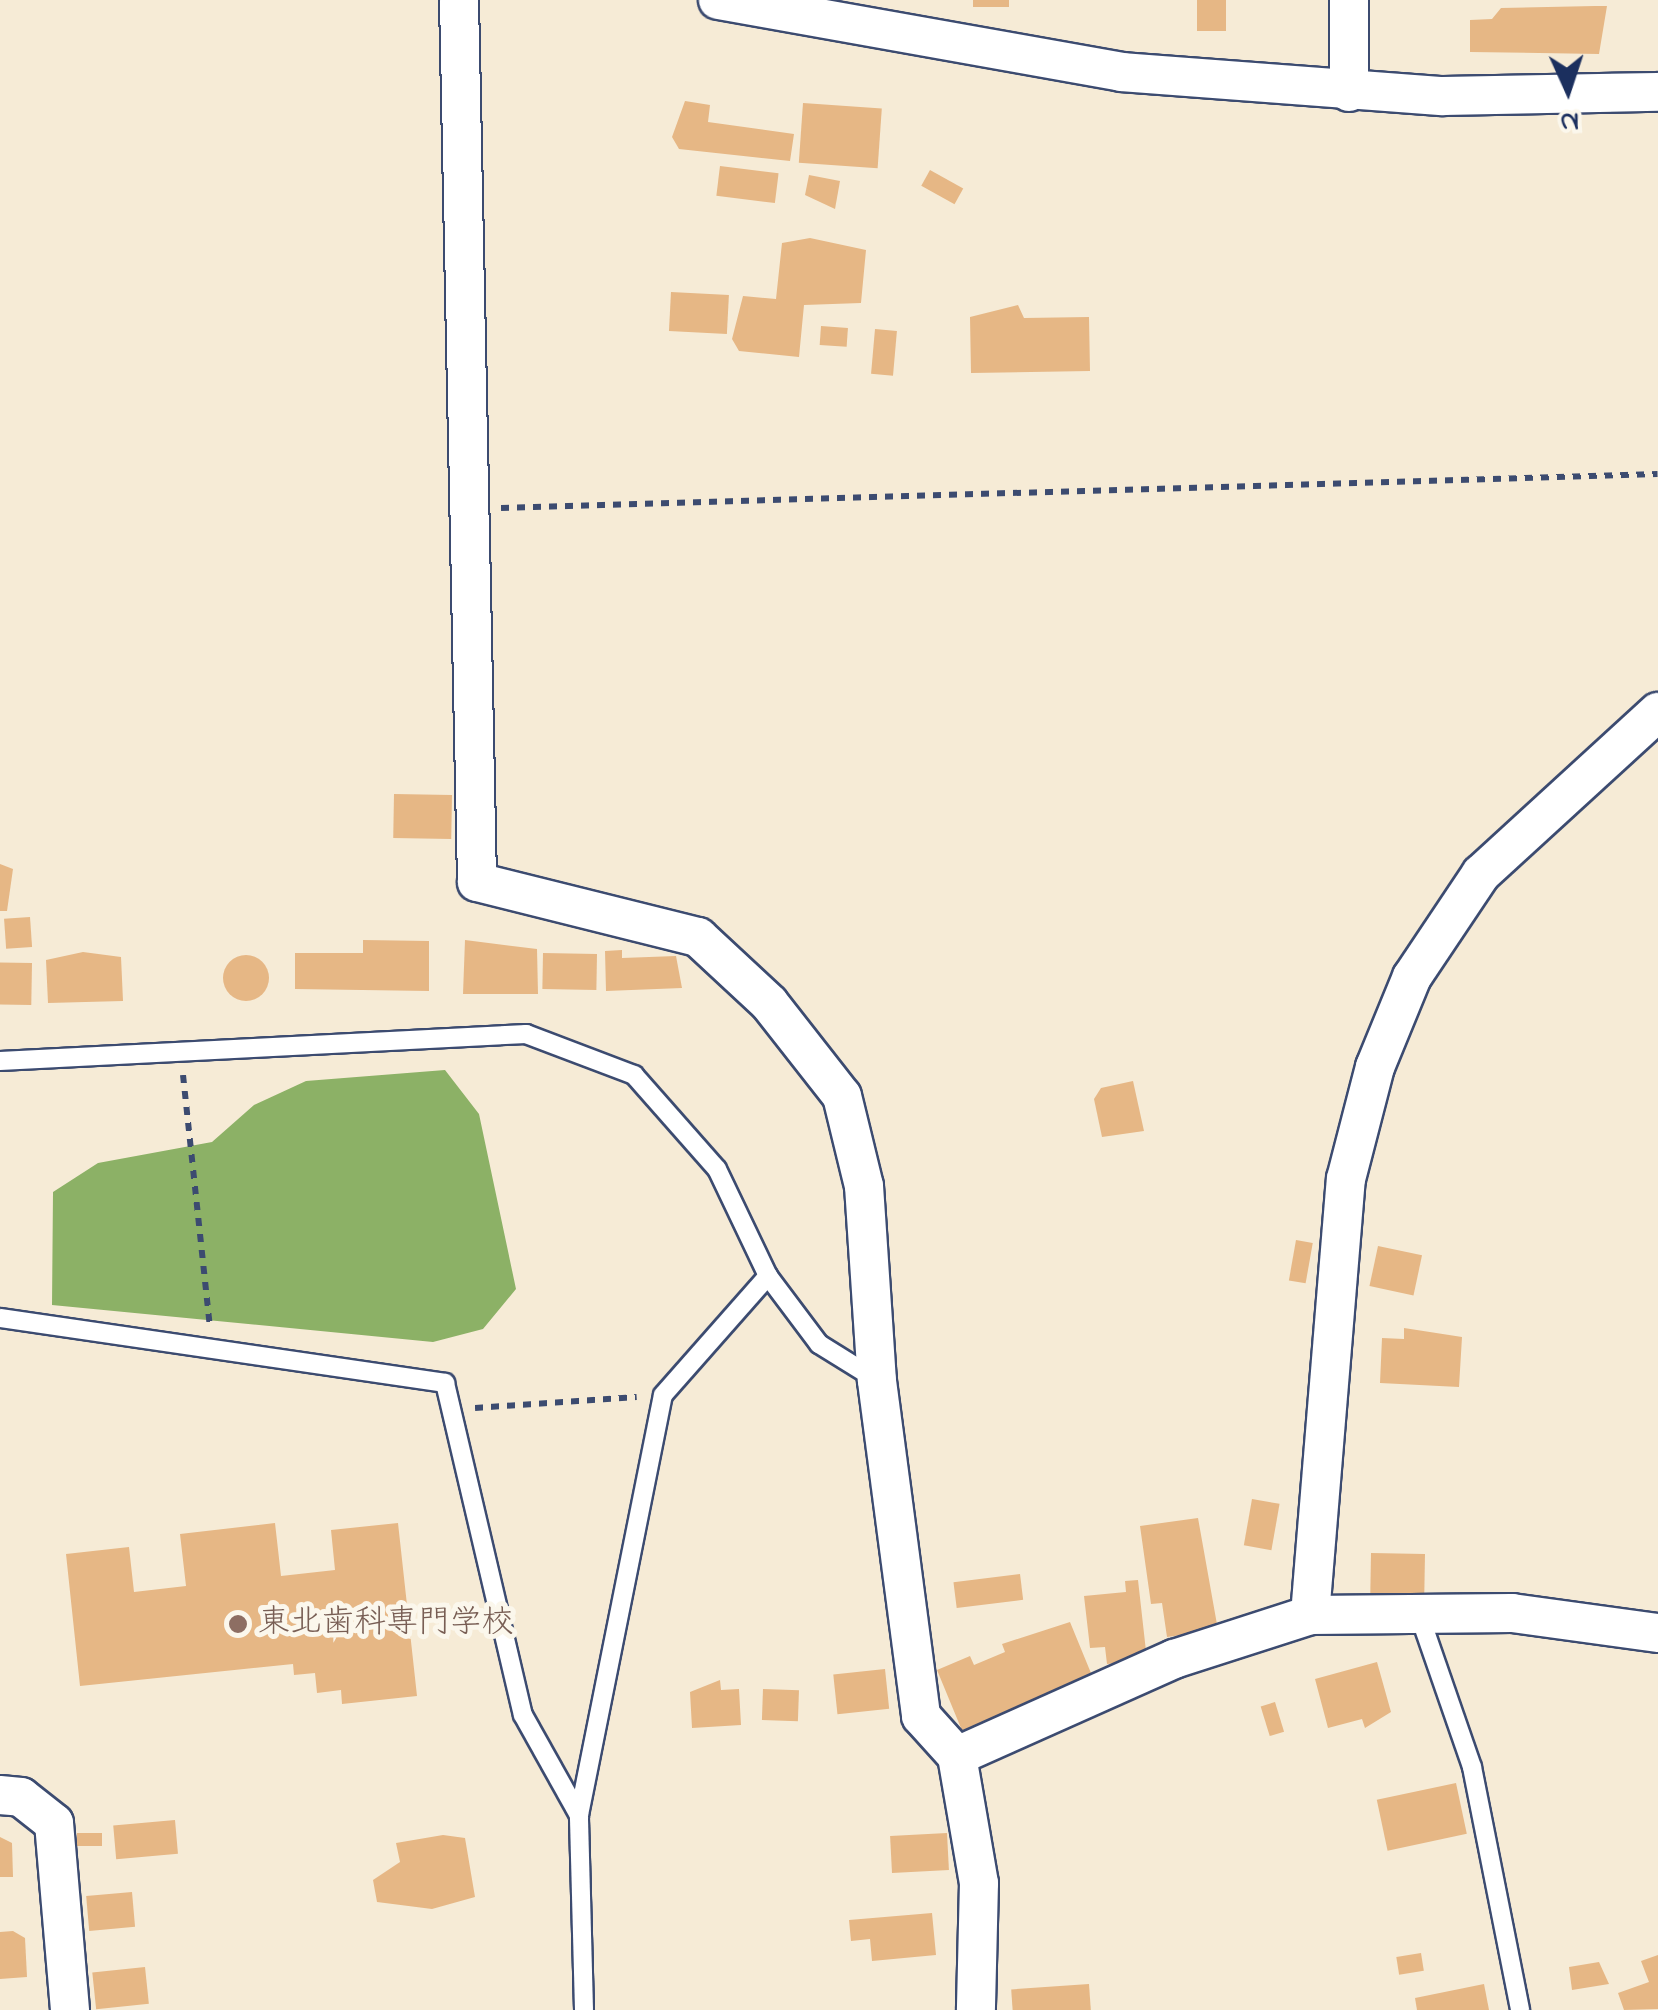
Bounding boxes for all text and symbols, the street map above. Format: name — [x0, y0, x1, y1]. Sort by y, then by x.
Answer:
north arrow — [1518, 40, 1618, 140]
text: N — [1559, 99, 1580, 141]
place label: 東北歯科専門学校 — [258, 1605, 514, 1643]
marker: 東北歯科専門学校 — [227, 1613, 249, 1635]

